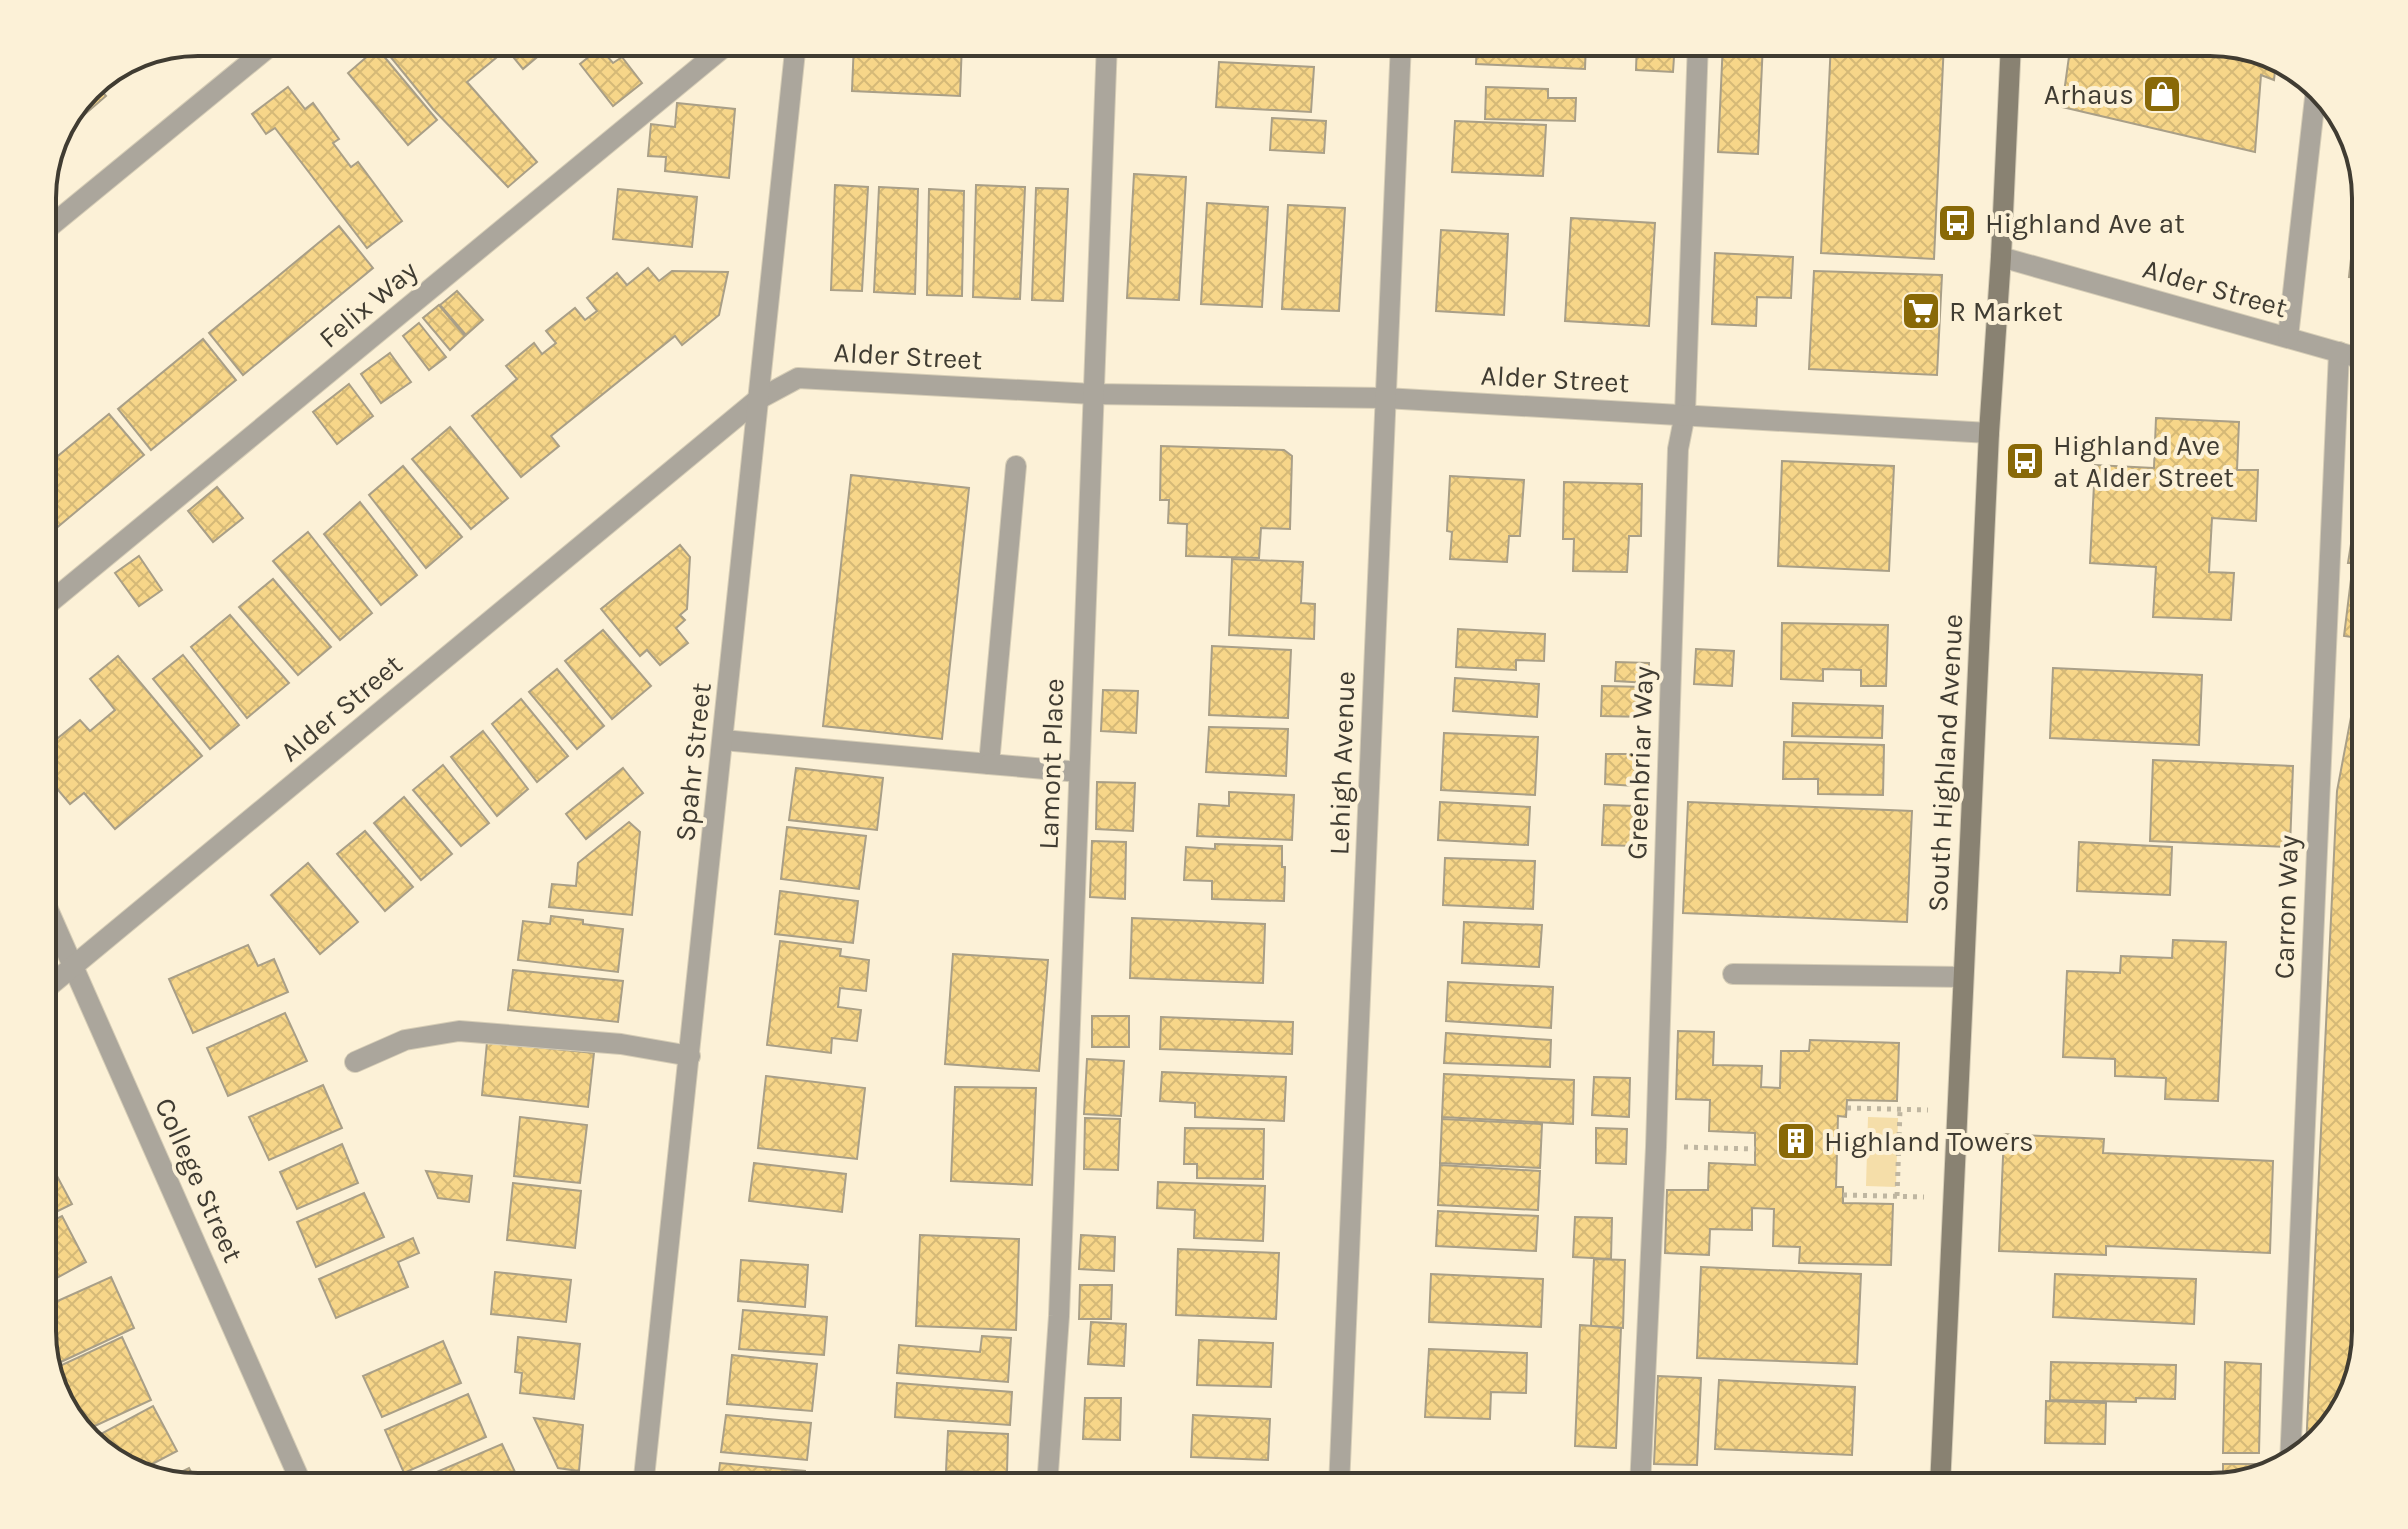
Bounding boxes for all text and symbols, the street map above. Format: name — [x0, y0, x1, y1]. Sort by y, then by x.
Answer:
shop icon: Arhaus — [2141, 73, 2183, 115]
place label: Arhaus — [2044, 78, 2134, 111]
bus stop icon: Highland Ave at — [1936, 202, 1978, 244]
place label: Highland Ave at — [1985, 207, 2185, 240]
street label: Alder Street — [2139, 252, 2291, 324]
street label: Felix Way — [312, 253, 424, 355]
supermarket icon: R Market — [1900, 290, 1942, 332]
place label: R Market — [1949, 295, 2063, 328]
street label: Alder Street — [833, 336, 983, 376]
street label: Alder Street — [1480, 359, 1630, 399]
place label: Highland Ave at Alder Street — [2053, 429, 2234, 494]
bus stop icon: Highland Ave at Alder Street — [2004, 440, 2046, 482]
street label: South Highland Avenue — [1921, 613, 1969, 913]
street label: Alder Street — [274, 648, 408, 768]
street label: Greenbriar Way — [1620, 666, 1660, 860]
street label: Lehigh Avenue — [1322, 670, 1362, 856]
street label: Lamont Place — [1032, 678, 1070, 850]
street label: Spahr Street — [668, 681, 718, 843]
street label: Carron Way — [2267, 834, 2305, 980]
street label: College Street — [148, 1093, 250, 1267]
building icon: Highland Towers — [1775, 1120, 1817, 1162]
place label: Highland Towers — [1824, 1125, 2034, 1158]

